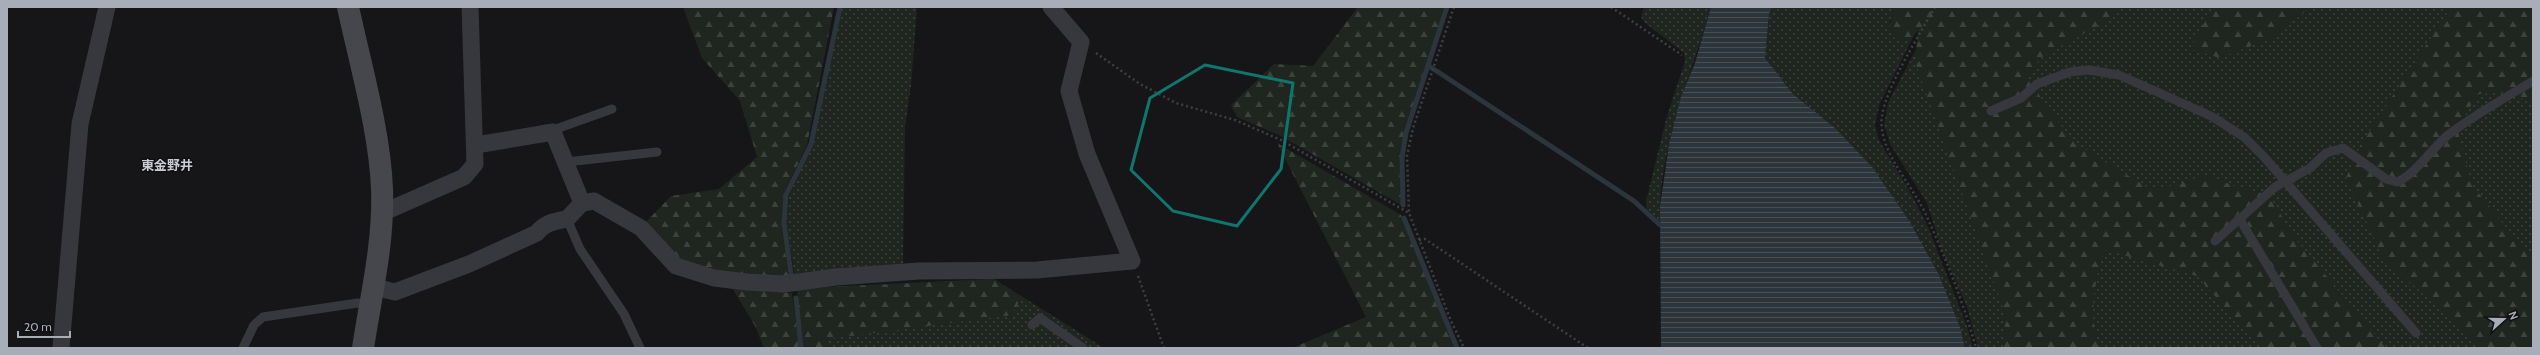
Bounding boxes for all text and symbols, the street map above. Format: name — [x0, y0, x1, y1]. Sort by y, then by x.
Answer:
district label: 東金野井 — [141, 157, 193, 173]
north arrow — [2484, 299, 2524, 339]
text: N — [2505, 309, 2521, 322]
scale bar — [18, 313, 70, 339]
text: 20 m — [24, 319, 52, 334]

